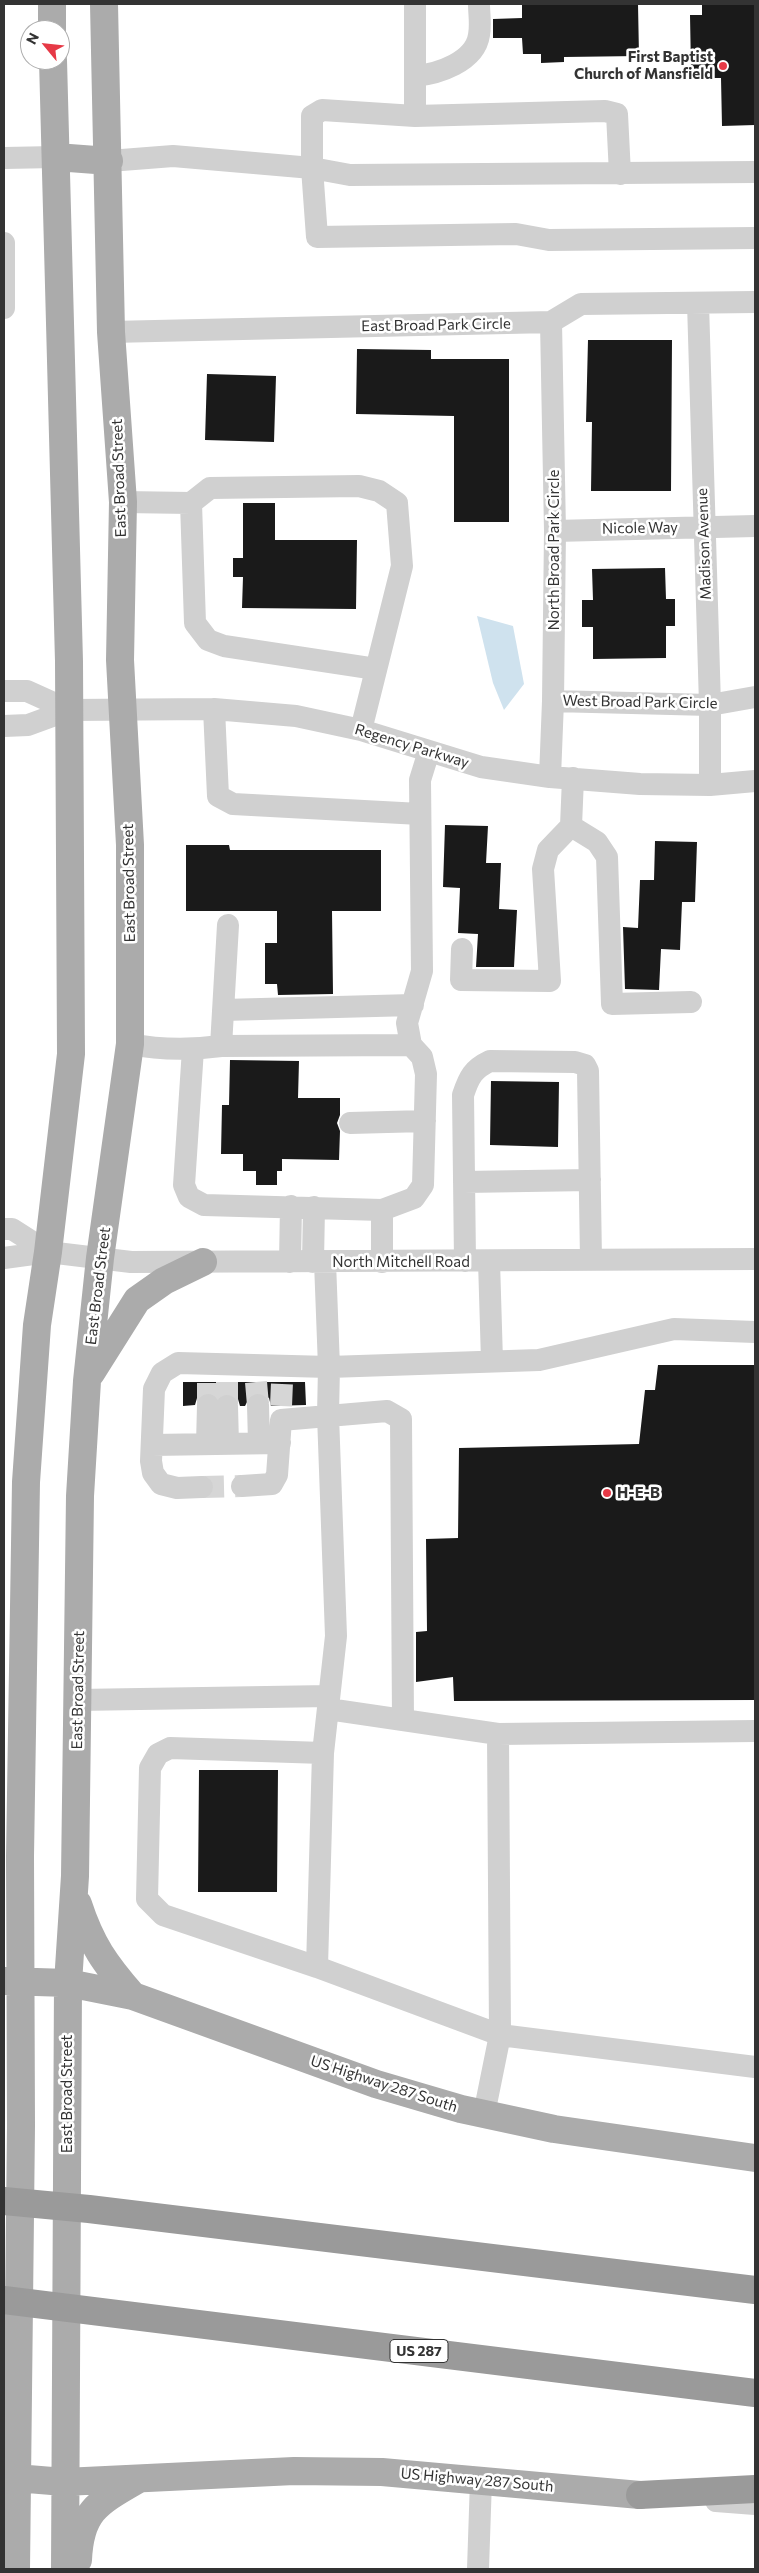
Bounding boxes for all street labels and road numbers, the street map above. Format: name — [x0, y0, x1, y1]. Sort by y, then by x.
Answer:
street label: East Broad Park Circle — [361, 315, 511, 335]
street label: East Broad Street — [108, 418, 130, 538]
street label: North Broad Park Circle — [545, 470, 563, 630]
street label: Madison Avenue — [693, 488, 715, 600]
street label: Nicole Way — [602, 518, 678, 538]
street label: West Broad Park Circle — [562, 692, 718, 712]
street label: Regency Parkway — [353, 720, 471, 772]
street label: East Broad Street — [119, 823, 139, 943]
street label: East Broad Street — [82, 1226, 114, 1346]
street label: North Mitchell Road — [332, 1253, 470, 1271]
street label: East Broad Street — [68, 1630, 88, 1750]
street label: East Broad Street — [58, 2035, 76, 2153]
street label: US Highway 287 South — [308, 2052, 460, 2116]
road number: US 287 — [390, 2340, 448, 2362]
street label: US Highway 287 South — [400, 2464, 554, 2496]

